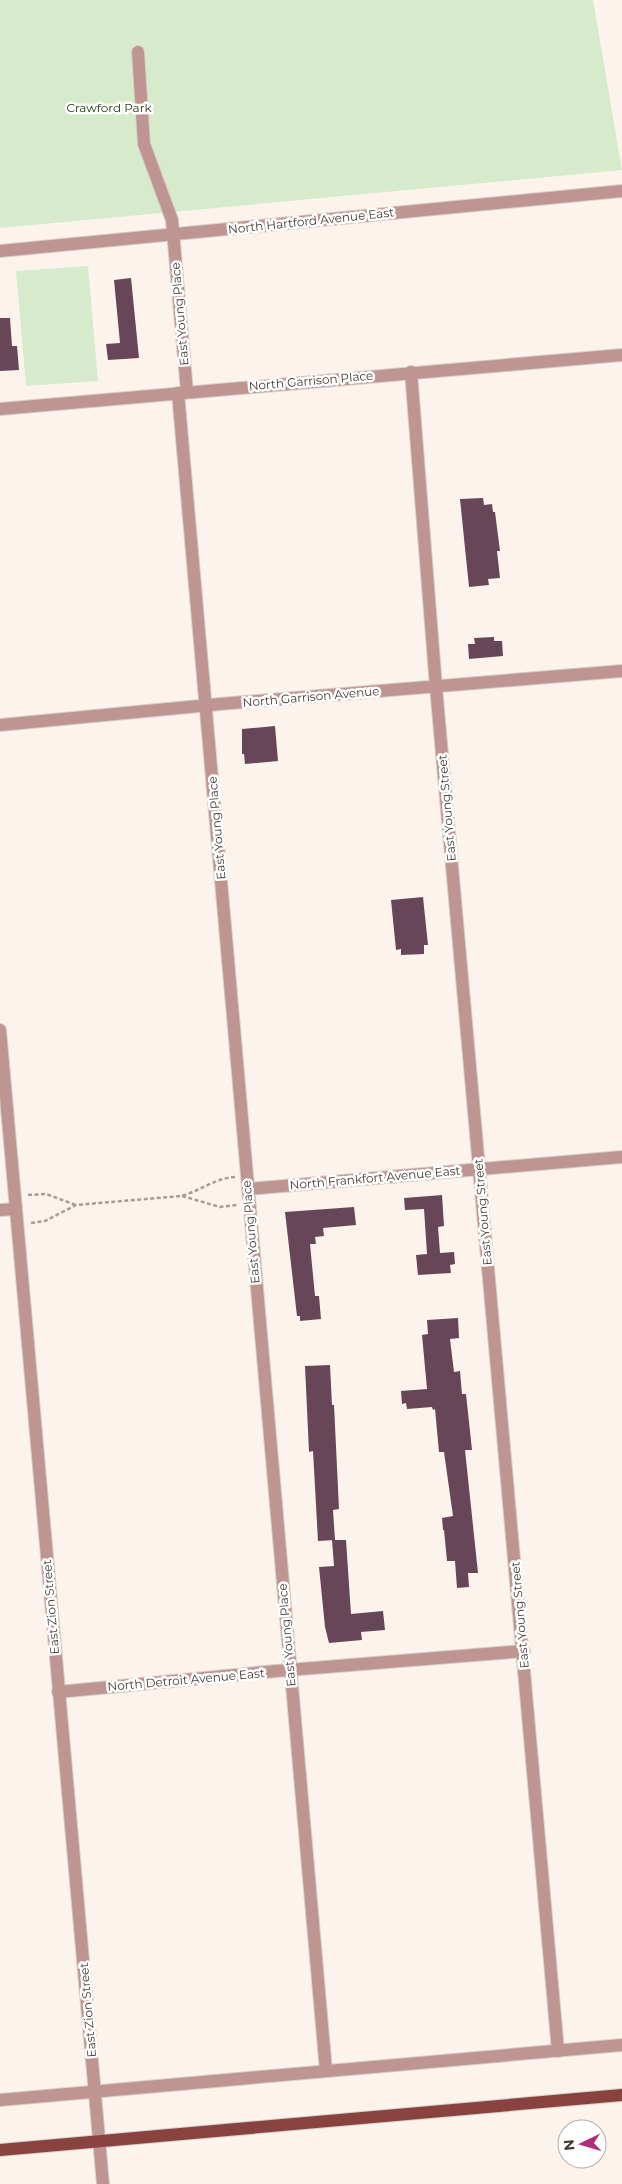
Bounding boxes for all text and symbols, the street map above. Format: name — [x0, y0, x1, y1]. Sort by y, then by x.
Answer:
park label: Crawford Park — [66, 100, 152, 115]
street label: North Hartford Avenue East — [227, 204, 395, 237]
street label: East Young Place — [168, 262, 191, 366]
street label: North Garrison Place — [248, 368, 374, 393]
street label: North Garrison Avenue — [242, 683, 380, 710]
street label: East Young Street — [434, 754, 459, 862]
street label: East Young Place — [205, 776, 228, 880]
street label: East Young Street — [470, 1158, 495, 1266]
street label: North Frankfort Avenue East — [289, 1163, 461, 1192]
street label: East Young Place — [239, 1180, 262, 1284]
street label: East Zion Street — [39, 1559, 62, 1655]
street label: East Young Street — [507, 1561, 532, 1669]
street label: East Young Place — [275, 1583, 298, 1687]
street label: North Detroit Avenue East — [107, 1665, 265, 1694]
street label: East Zion Street — [76, 1962, 99, 2058]
north arrow — [557, 2119, 607, 2169]
text: N — [560, 2139, 579, 2152]

